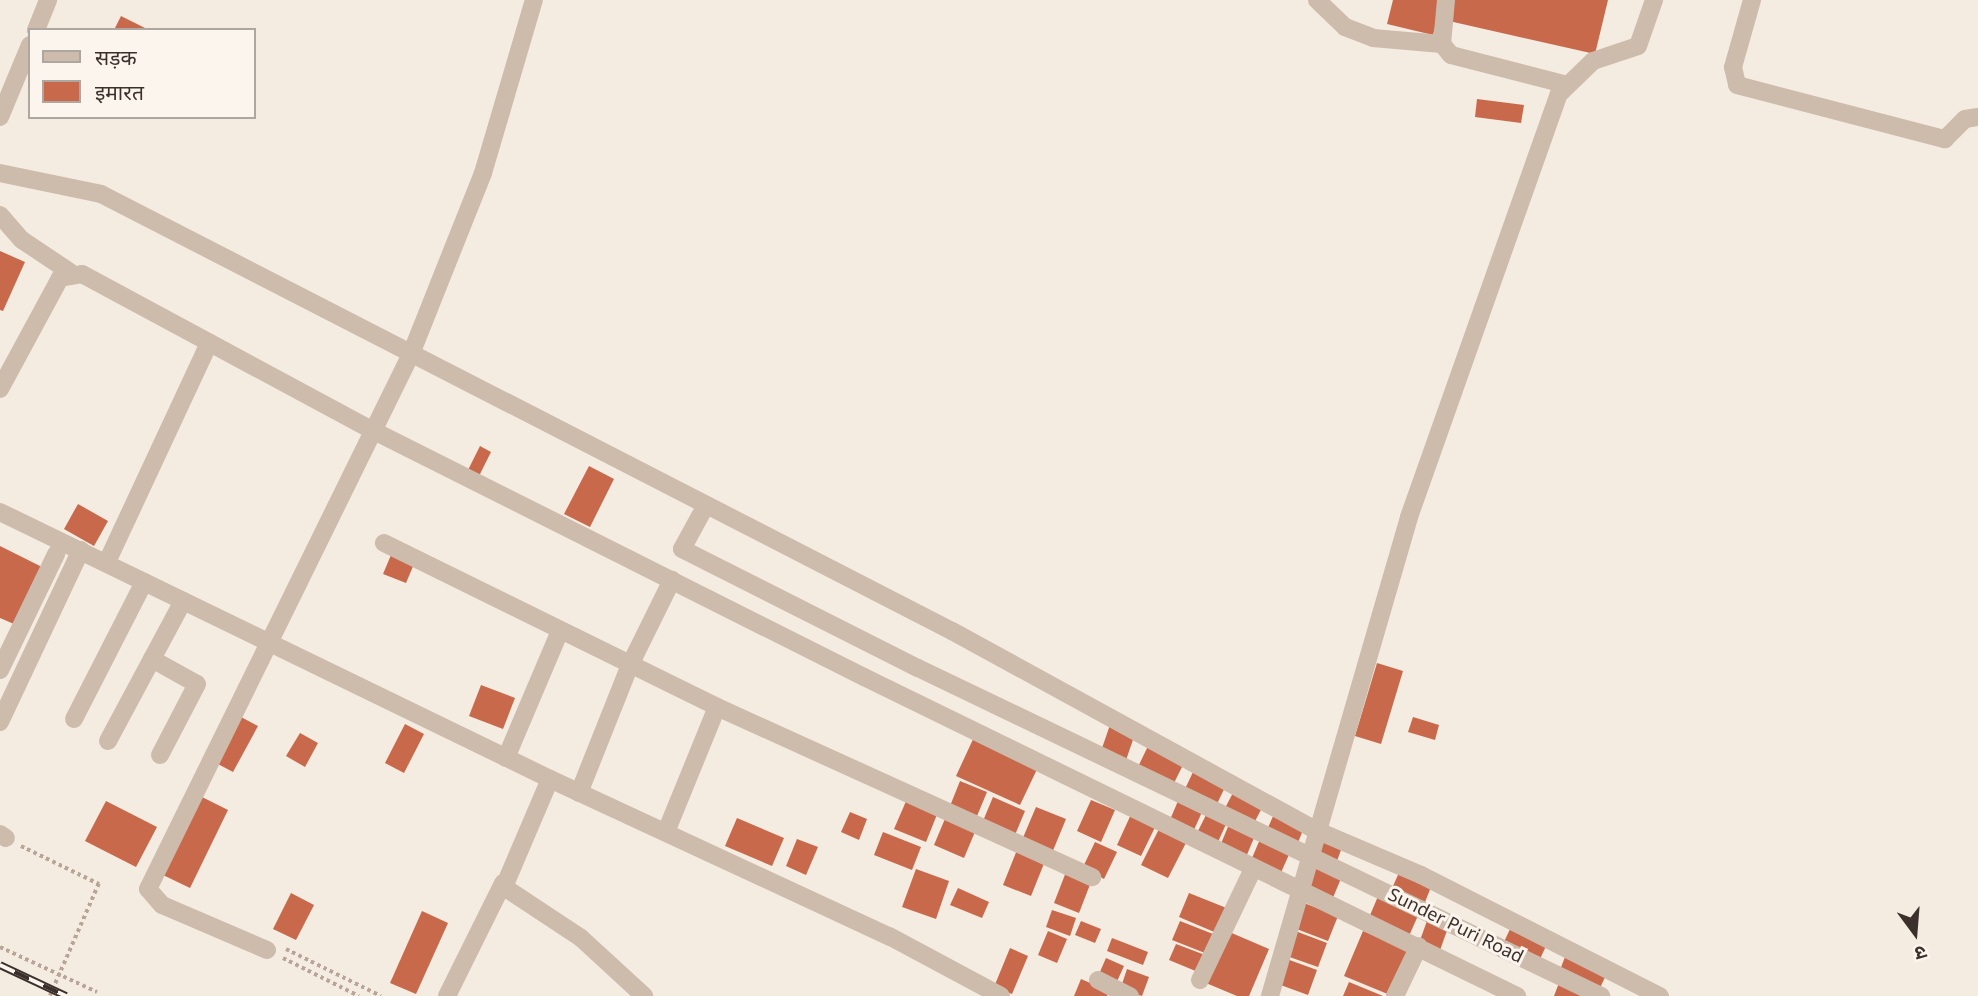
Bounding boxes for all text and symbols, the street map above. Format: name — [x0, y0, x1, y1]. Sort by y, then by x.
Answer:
legend — [28, 28, 256, 119]
text: सड़क — [95, 43, 137, 71]
text: इमारत — [95, 78, 144, 106]
street label: Sunder Puri Road — [1385, 883, 1527, 967]
north arrow — [1880, 898, 1950, 968]
text: उ — [1912, 939, 1930, 967]

